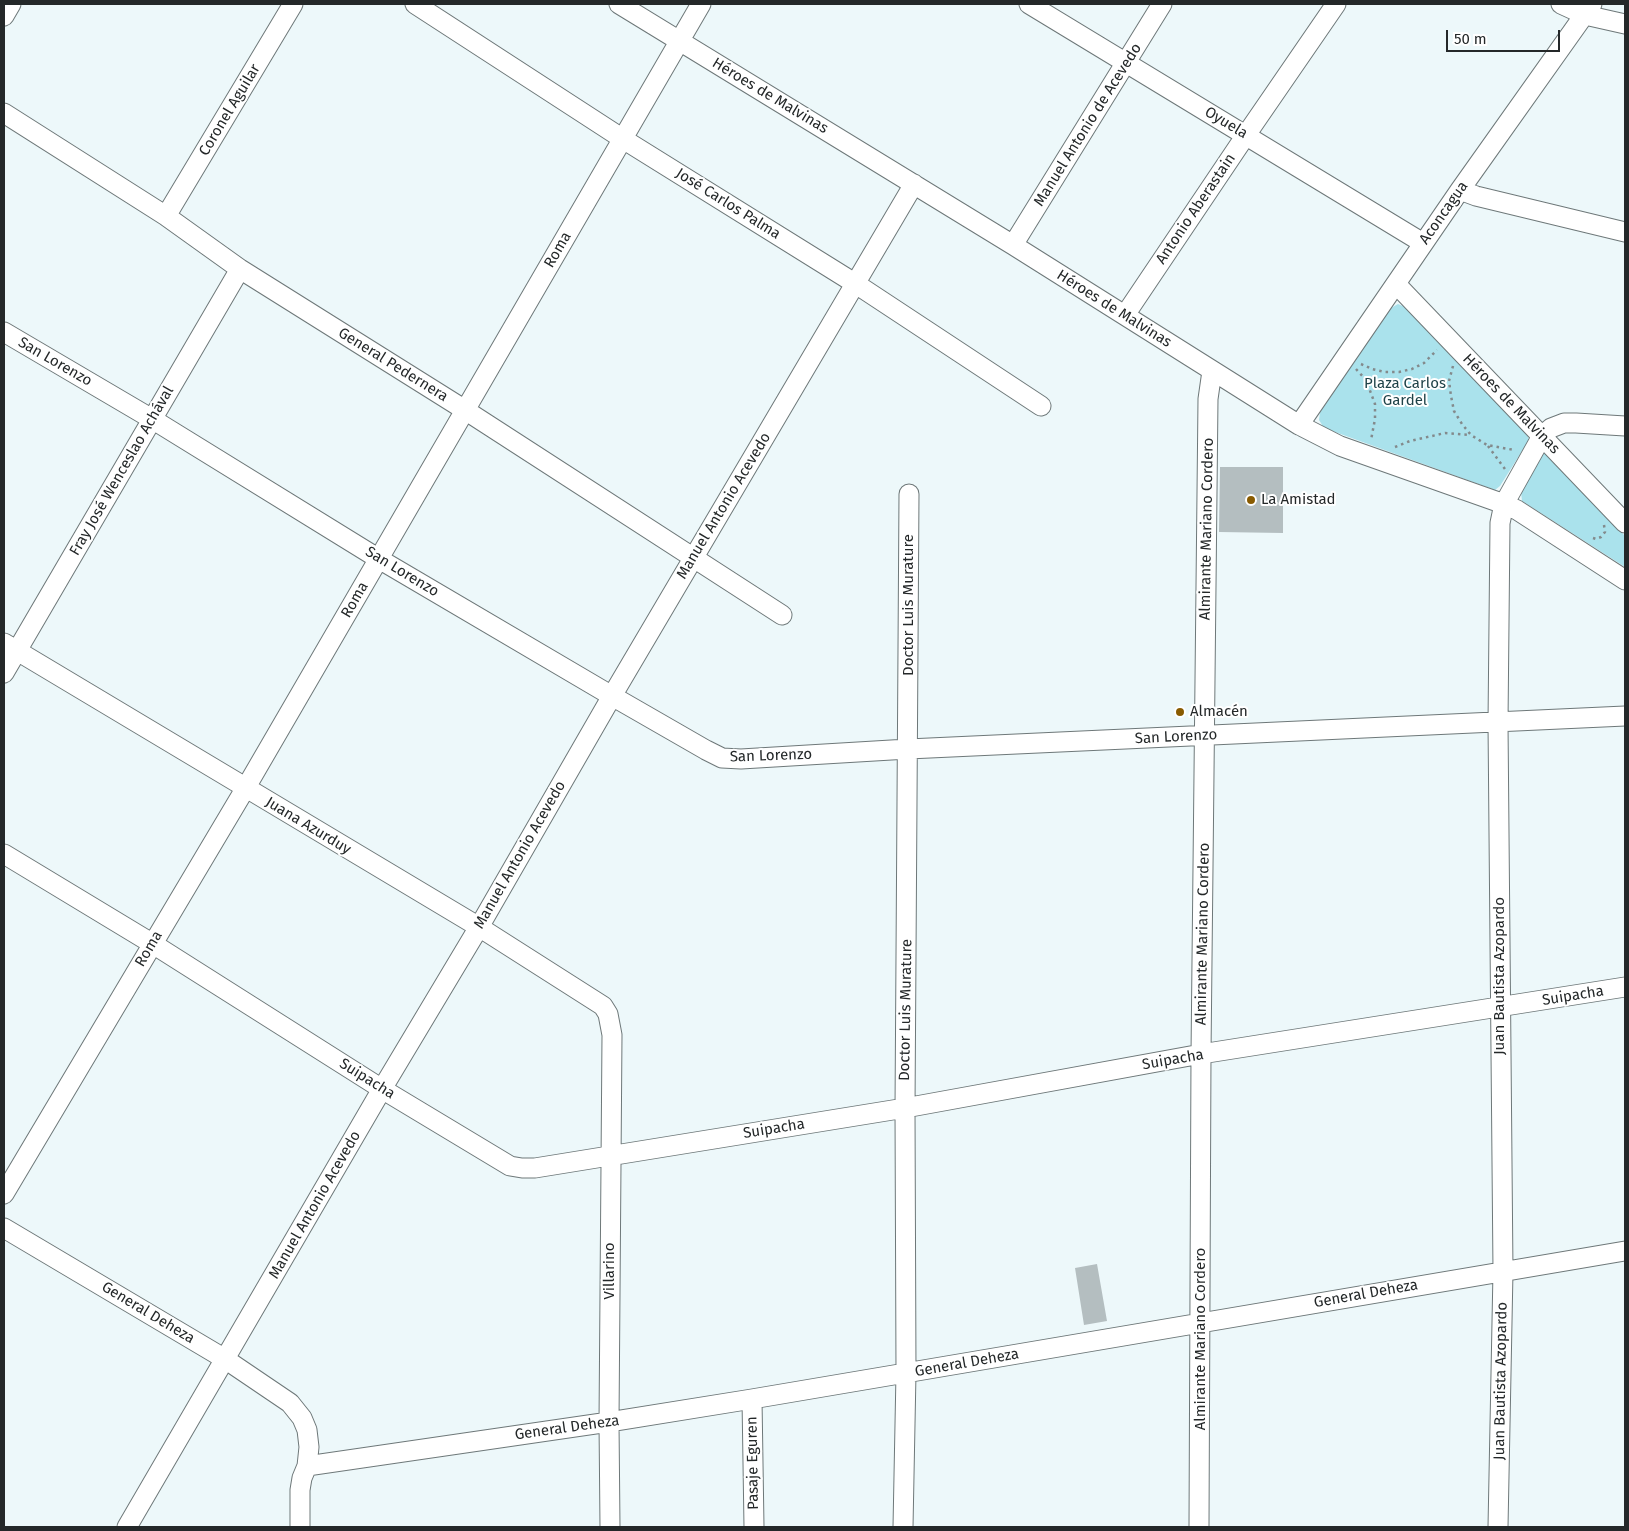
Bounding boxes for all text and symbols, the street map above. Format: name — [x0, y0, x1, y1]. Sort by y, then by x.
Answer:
scale bar — [1449, 20, 1563, 52]
text: 50 m — [1454, 30, 1487, 48]
street label: Manuel Antonio de Acevedo — [1030, 40, 1146, 210]
street label: Héroes de Malvinas — [709, 54, 831, 138]
street label: Coronel Aguilar — [196, 61, 264, 159]
street label: Oyuela — [1201, 103, 1251, 143]
street label: Antonio Aberastain — [1152, 150, 1240, 268]
street label: José Carlos Palma — [672, 165, 784, 243]
street label: Aconcagua — [1416, 178, 1472, 248]
street label: Roma — [541, 229, 575, 271]
street label: Héroes de Malvinas — [1053, 266, 1175, 352]
street label: General Pedernera — [335, 324, 451, 406]
street label: San Lorenzo — [15, 334, 95, 390]
street label: Héroes de Malvinas — [1459, 350, 1563, 458]
park label: Plaza Carlos Gardel — [1364, 375, 1446, 410]
street label: Fray José Wenceslao Achával — [66, 383, 178, 559]
street label: Manuel Antonio Acevedo — [673, 429, 775, 583]
street label: Almirante Mariano Cordero — [1196, 438, 1218, 620]
place label: La Amistad — [1261, 491, 1336, 509]
marker: La Amistad — [1245, 494, 1257, 506]
street label: Doctor Luis Murature — [900, 534, 918, 676]
street label: San Lorenzo — [362, 543, 442, 601]
street label: Roma — [338, 579, 372, 621]
place label: Almacén — [1190, 703, 1248, 721]
marker: Almacén — [1174, 706, 1186, 718]
street label: San Lorenzo — [1134, 726, 1218, 748]
street label: San Lorenzo — [729, 746, 813, 766]
street label: Manuel Antonio Acevedo — [470, 778, 570, 932]
street label: Juana Azurduy — [262, 793, 354, 859]
street label: Almirante Mariano Cordero — [1192, 843, 1214, 1025]
street label: Juan Bautista Azopardo — [1491, 897, 1509, 1055]
street label: Roma — [131, 928, 167, 970]
street label: Doctor Luis Murature — [896, 939, 916, 1081]
street label: Suipacha — [1541, 982, 1605, 1010]
street label: Suipacha — [1141, 1046, 1205, 1074]
street label: Suipacha — [336, 1055, 398, 1103]
street label: Suipacha — [742, 1115, 806, 1143]
street label: Manuel Antonio Acevedo — [265, 1128, 365, 1282]
street label: Villarino — [601, 1242, 619, 1300]
street label: Almirante Mariano Cordero — [1192, 1248, 1210, 1430]
street label: General Deheza — [1313, 1276, 1419, 1312]
street label: General Deheza — [98, 1278, 198, 1348]
street label: Juan Bautista Azopardo — [1491, 1302, 1511, 1460]
street label: General Deheza — [914, 1345, 1020, 1381]
street label: General Deheza — [514, 1412, 620, 1444]
street label: Pasaje Eguren — [743, 1416, 763, 1510]

